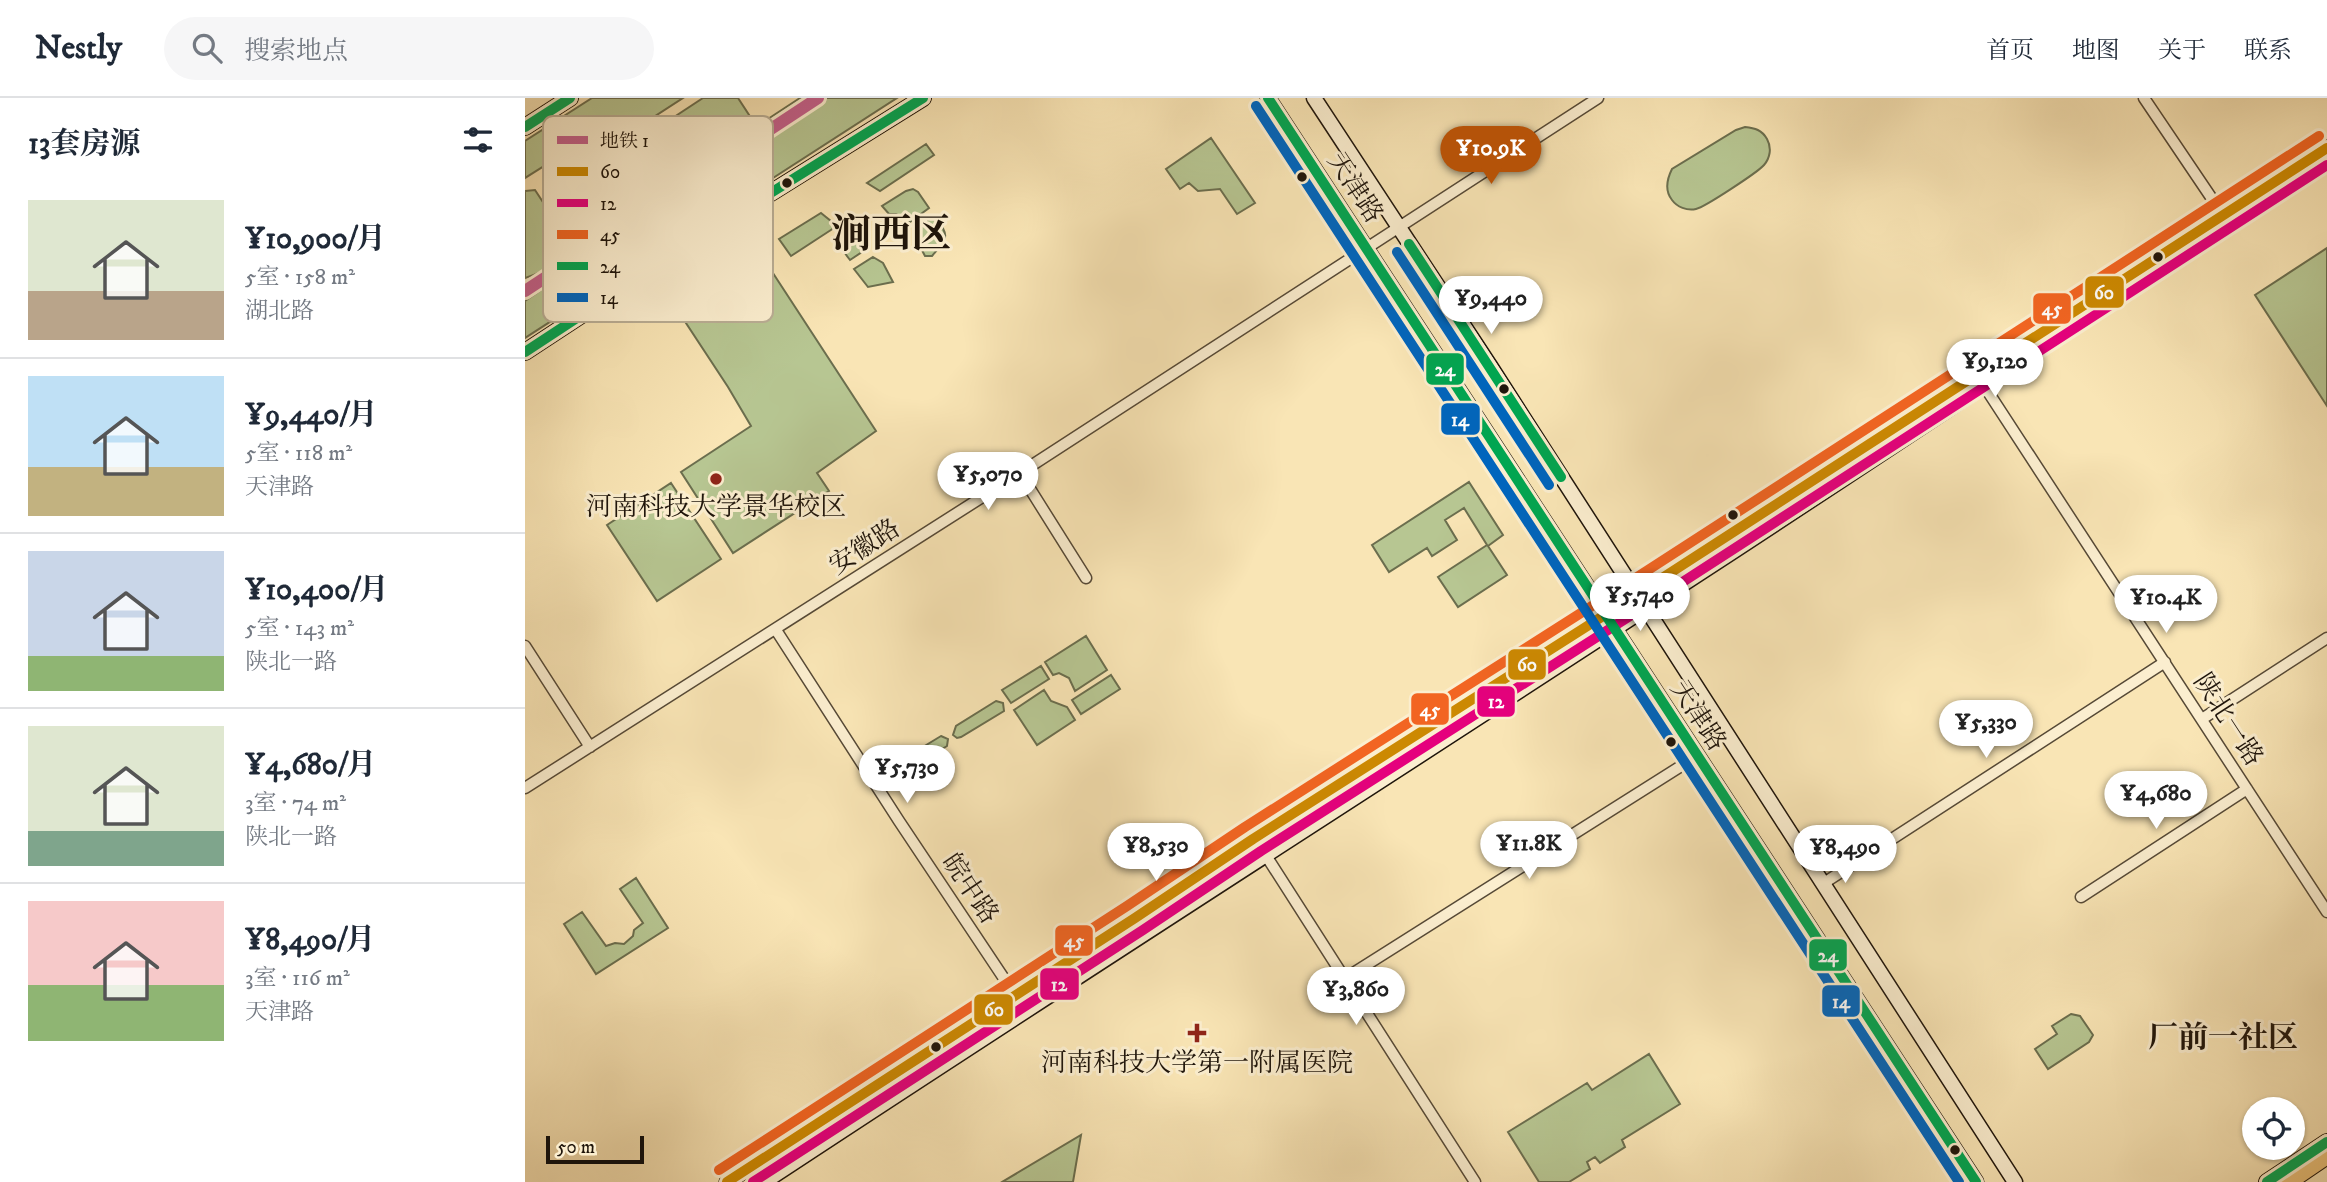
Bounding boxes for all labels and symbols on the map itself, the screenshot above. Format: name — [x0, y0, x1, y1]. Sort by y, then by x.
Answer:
legend — [543, 116, 773, 322]
pin: ¥10.9K — [1434, 126, 1548, 186]
text: 地铁 1 — [600, 130, 649, 153]
street label: 天津路 — [1320, 146, 1390, 230]
text: 60 — [600, 161, 620, 184]
unlabelled marker — [1295, 170, 1309, 184]
unlabelled marker — [780, 176, 794, 190]
text: 12 — [600, 193, 617, 216]
district label: 涧西区 — [831, 211, 951, 261]
text: 45 — [600, 224, 621, 247]
unlabelled marker — [2151, 250, 2165, 264]
text: 24 — [600, 256, 621, 279]
line badge: 60 — [2084, 275, 2125, 309]
pin: ¥9,440 — [1434, 276, 1548, 336]
text: 60 — [2094, 282, 2114, 305]
text: 14 — [600, 287, 619, 310]
line badge: 45 — [2032, 292, 2072, 325]
text: 45 — [2042, 298, 2063, 321]
pin: ¥9,120 — [1938, 340, 2052, 399]
line badge: 24 — [1425, 352, 1465, 386]
text: 24 — [1435, 359, 1456, 382]
unlabelled marker — [1497, 382, 1511, 396]
line badge: 14 — [1440, 402, 1481, 436]
text: 14 — [1451, 409, 1470, 432]
pin: ¥5,070 — [931, 452, 1045, 512]
marker: 河南科技大学景华校区 — [708, 471, 724, 487]
place label: 河南科技大学景华校区 — [586, 491, 846, 524]
unlabelled marker — [1726, 508, 1740, 522]
street label: 安徽路 — [823, 512, 907, 582]
pin: ¥5,740 — [1583, 574, 1697, 633]
pin: ¥10.4K — [2109, 575, 2223, 635]
line badge: 60 — [1507, 648, 1547, 681]
text: 60 — [1517, 654, 1537, 677]
street label: 陕北一路 — [2186, 667, 2270, 772]
street label: 天津路 — [1663, 674, 1733, 758]
line badge: 12 — [1476, 685, 1516, 718]
text: 12 — [1488, 691, 1505, 714]
line badge: 45 — [1410, 692, 1450, 726]
text: 45 — [1420, 699, 1441, 722]
pin: ¥5,330 — [1929, 700, 2043, 760]
unlabelled marker — [1664, 735, 1678, 749]
pin: ¥5,730 — [850, 746, 964, 805]
pin: ¥4,680 — [2099, 772, 2213, 831]
pin: ¥11.8K — [1472, 822, 1586, 881]
pin: ¥8,530 — [1099, 824, 1213, 883]
pin: ¥8,490 — [1788, 826, 1902, 885]
street label: 皖中路 — [934, 847, 1005, 930]
line badge: 45 — [1054, 924, 1094, 957]
text: 45 — [1064, 930, 1085, 953]
line badge: 24 — [1808, 938, 1848, 972]
text: 24 — [1818, 945, 1839, 968]
line badge: 12 — [1039, 967, 1080, 1001]
pin: ¥3,860 — [1299, 968, 1413, 1027]
text: 12 — [1051, 974, 1068, 997]
line badge: 14 — [1821, 984, 1861, 1018]
text: 14 — [1832, 991, 1851, 1014]
line badge: 60 — [973, 993, 1014, 1026]
text: 60 — [984, 999, 1004, 1022]
district label: 厂前一社区 — [2148, 1020, 2298, 1057]
marker: 河南科技大学第一附属医院 — [1187, 1023, 1207, 1043]
unlabelled marker — [929, 1040, 943, 1054]
place label: 河南科技大学第一附属医院 — [1041, 1047, 1353, 1080]
scale bar — [546, 1133, 644, 1165]
unlabelled marker — [1948, 1143, 1962, 1157]

